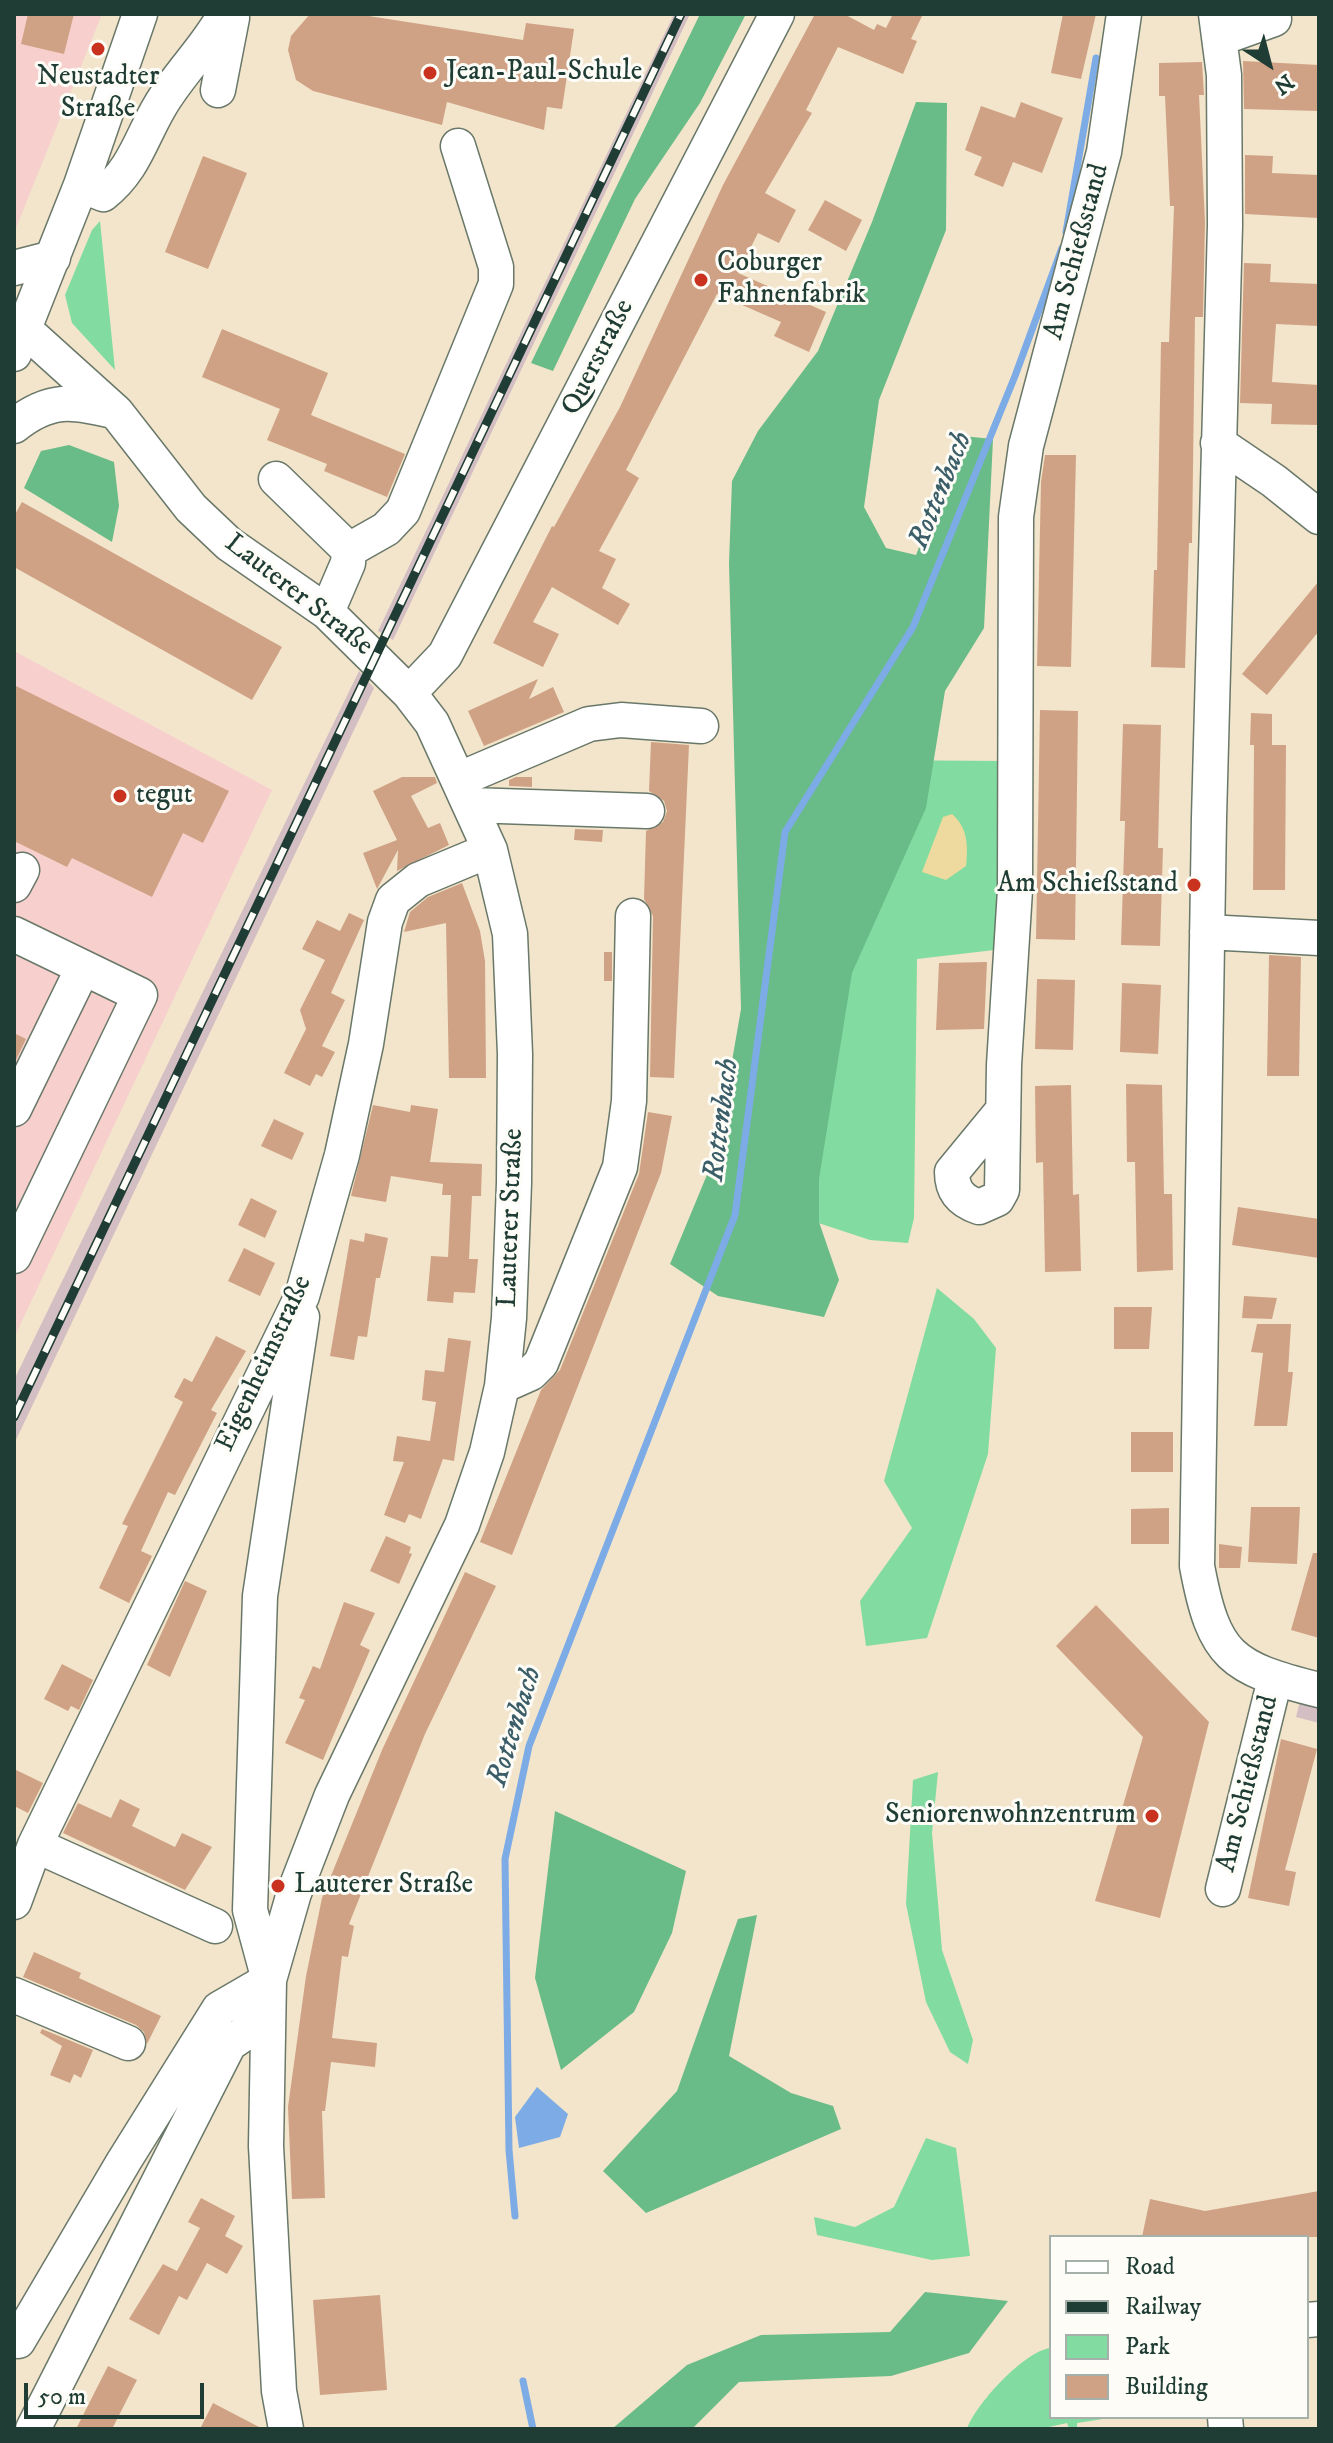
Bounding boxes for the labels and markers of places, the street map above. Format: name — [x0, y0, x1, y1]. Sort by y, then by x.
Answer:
marker: Neustadter Straße — [89, 40, 107, 58]
place label: Jean-Paul-Schule — [446, 56, 642, 90]
place label: Neustadter Straße — [37, 61, 159, 127]
marker: Jean-Paul-Schule — [421, 64, 439, 82]
place label: Coburger Fahnenfabrik — [717, 247, 866, 313]
marker: Coburger Fahnenfabrik — [692, 271, 710, 289]
place label: tegut — [136, 779, 193, 813]
marker: tegut — [111, 787, 129, 805]
place label: Am Schießstand — [997, 868, 1178, 902]
marker: Am Schießstand — [1185, 876, 1203, 894]
place label: Seniorenwohnzentrum — [885, 1799, 1136, 1833]
marker: Seniorenwohnzentrum — [1143, 1807, 1161, 1825]
place label: Lauterer Straße — [294, 1869, 473, 1903]
marker: Lauterer Straße — [269, 1877, 287, 1895]

